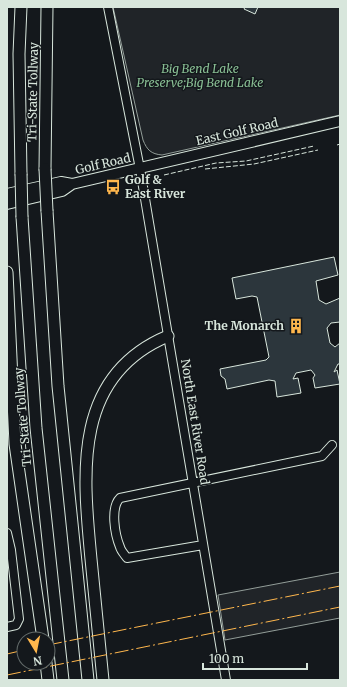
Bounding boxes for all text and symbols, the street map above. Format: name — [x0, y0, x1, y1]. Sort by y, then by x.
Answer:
street label: Tri-State Tollway — [24, 42, 41, 142]
park label: Big Bend Lake Preserve;Big Bend Lake — [137, 61, 263, 90]
street label: East Golf Road — [194, 115, 280, 148]
street label: Golf Road — [74, 150, 132, 177]
place label: Golf & East River — [125, 172, 186, 201]
bus stop icon: Golf & East River — [104, 178, 122, 196]
building icon: The Monarch — [287, 317, 305, 335]
place label: The Monarch — [205, 318, 284, 333]
street label: North East River Road — [178, 358, 213, 486]
street label: Tri-State Tollway — [11, 367, 34, 467]
north arrow — [16, 631, 56, 671]
scale bar — [203, 645, 307, 671]
text: 100 m — [209, 651, 244, 666]
text: N — [32, 653, 43, 669]

